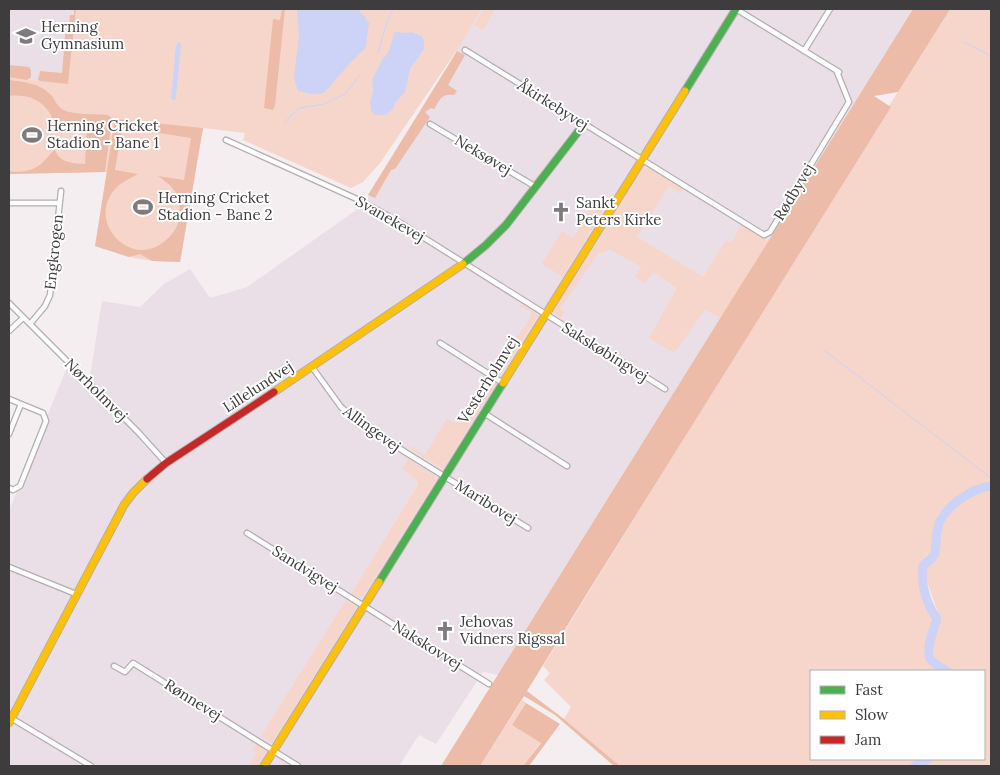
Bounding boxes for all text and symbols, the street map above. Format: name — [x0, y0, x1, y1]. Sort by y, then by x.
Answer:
place label: Herning Gymnasium — [41, 17, 124, 53]
school or university icon: Herning Gymnasium — [15, 25, 37, 47]
street label: Åkirkebyvej — [513, 75, 592, 134]
place label: Herning Cricket Stadion - Bane 1 — [47, 116, 159, 152]
sports icon: Herning Cricket Stadion - Bane 1 — [21, 124, 43, 146]
street label: Neksøvej — [452, 130, 515, 179]
street label: Rødbyvej — [769, 160, 818, 224]
place label: Herning Cricket Stadion - Bane 2 — [158, 188, 273, 224]
street label: Svanekevej — [352, 191, 428, 246]
place label: Sankt Peters Kirke — [576, 193, 661, 229]
sports icon: Herning Cricket Stadion - Bane 2 — [132, 196, 154, 218]
church icon: Sankt Peters Kirke — [550, 201, 572, 223]
street label: Engkrogen — [40, 213, 67, 291]
street label: Sakskøbingvej — [559, 318, 652, 386]
street label: Vesterholmvej — [453, 333, 522, 428]
street label: Nørholmvej — [61, 354, 132, 425]
street label: Lillelundvej — [219, 357, 296, 416]
street label: Allingevej — [339, 401, 405, 456]
street label: Maribovej — [452, 475, 521, 528]
street label: Sandvigvej — [269, 541, 342, 596]
place label: Jehovas Vidners Rigssal — [459, 612, 565, 648]
street label: Nakskovvej — [389, 616, 465, 673]
church icon: Jehovas Vidners Rigssal — [434, 620, 456, 642]
legend — [810, 670, 985, 760]
street label: Rønnevej — [161, 675, 225, 725]
text: Fast — [855, 680, 883, 699]
text: Slow — [855, 705, 888, 724]
text: Jam — [854, 730, 882, 749]

